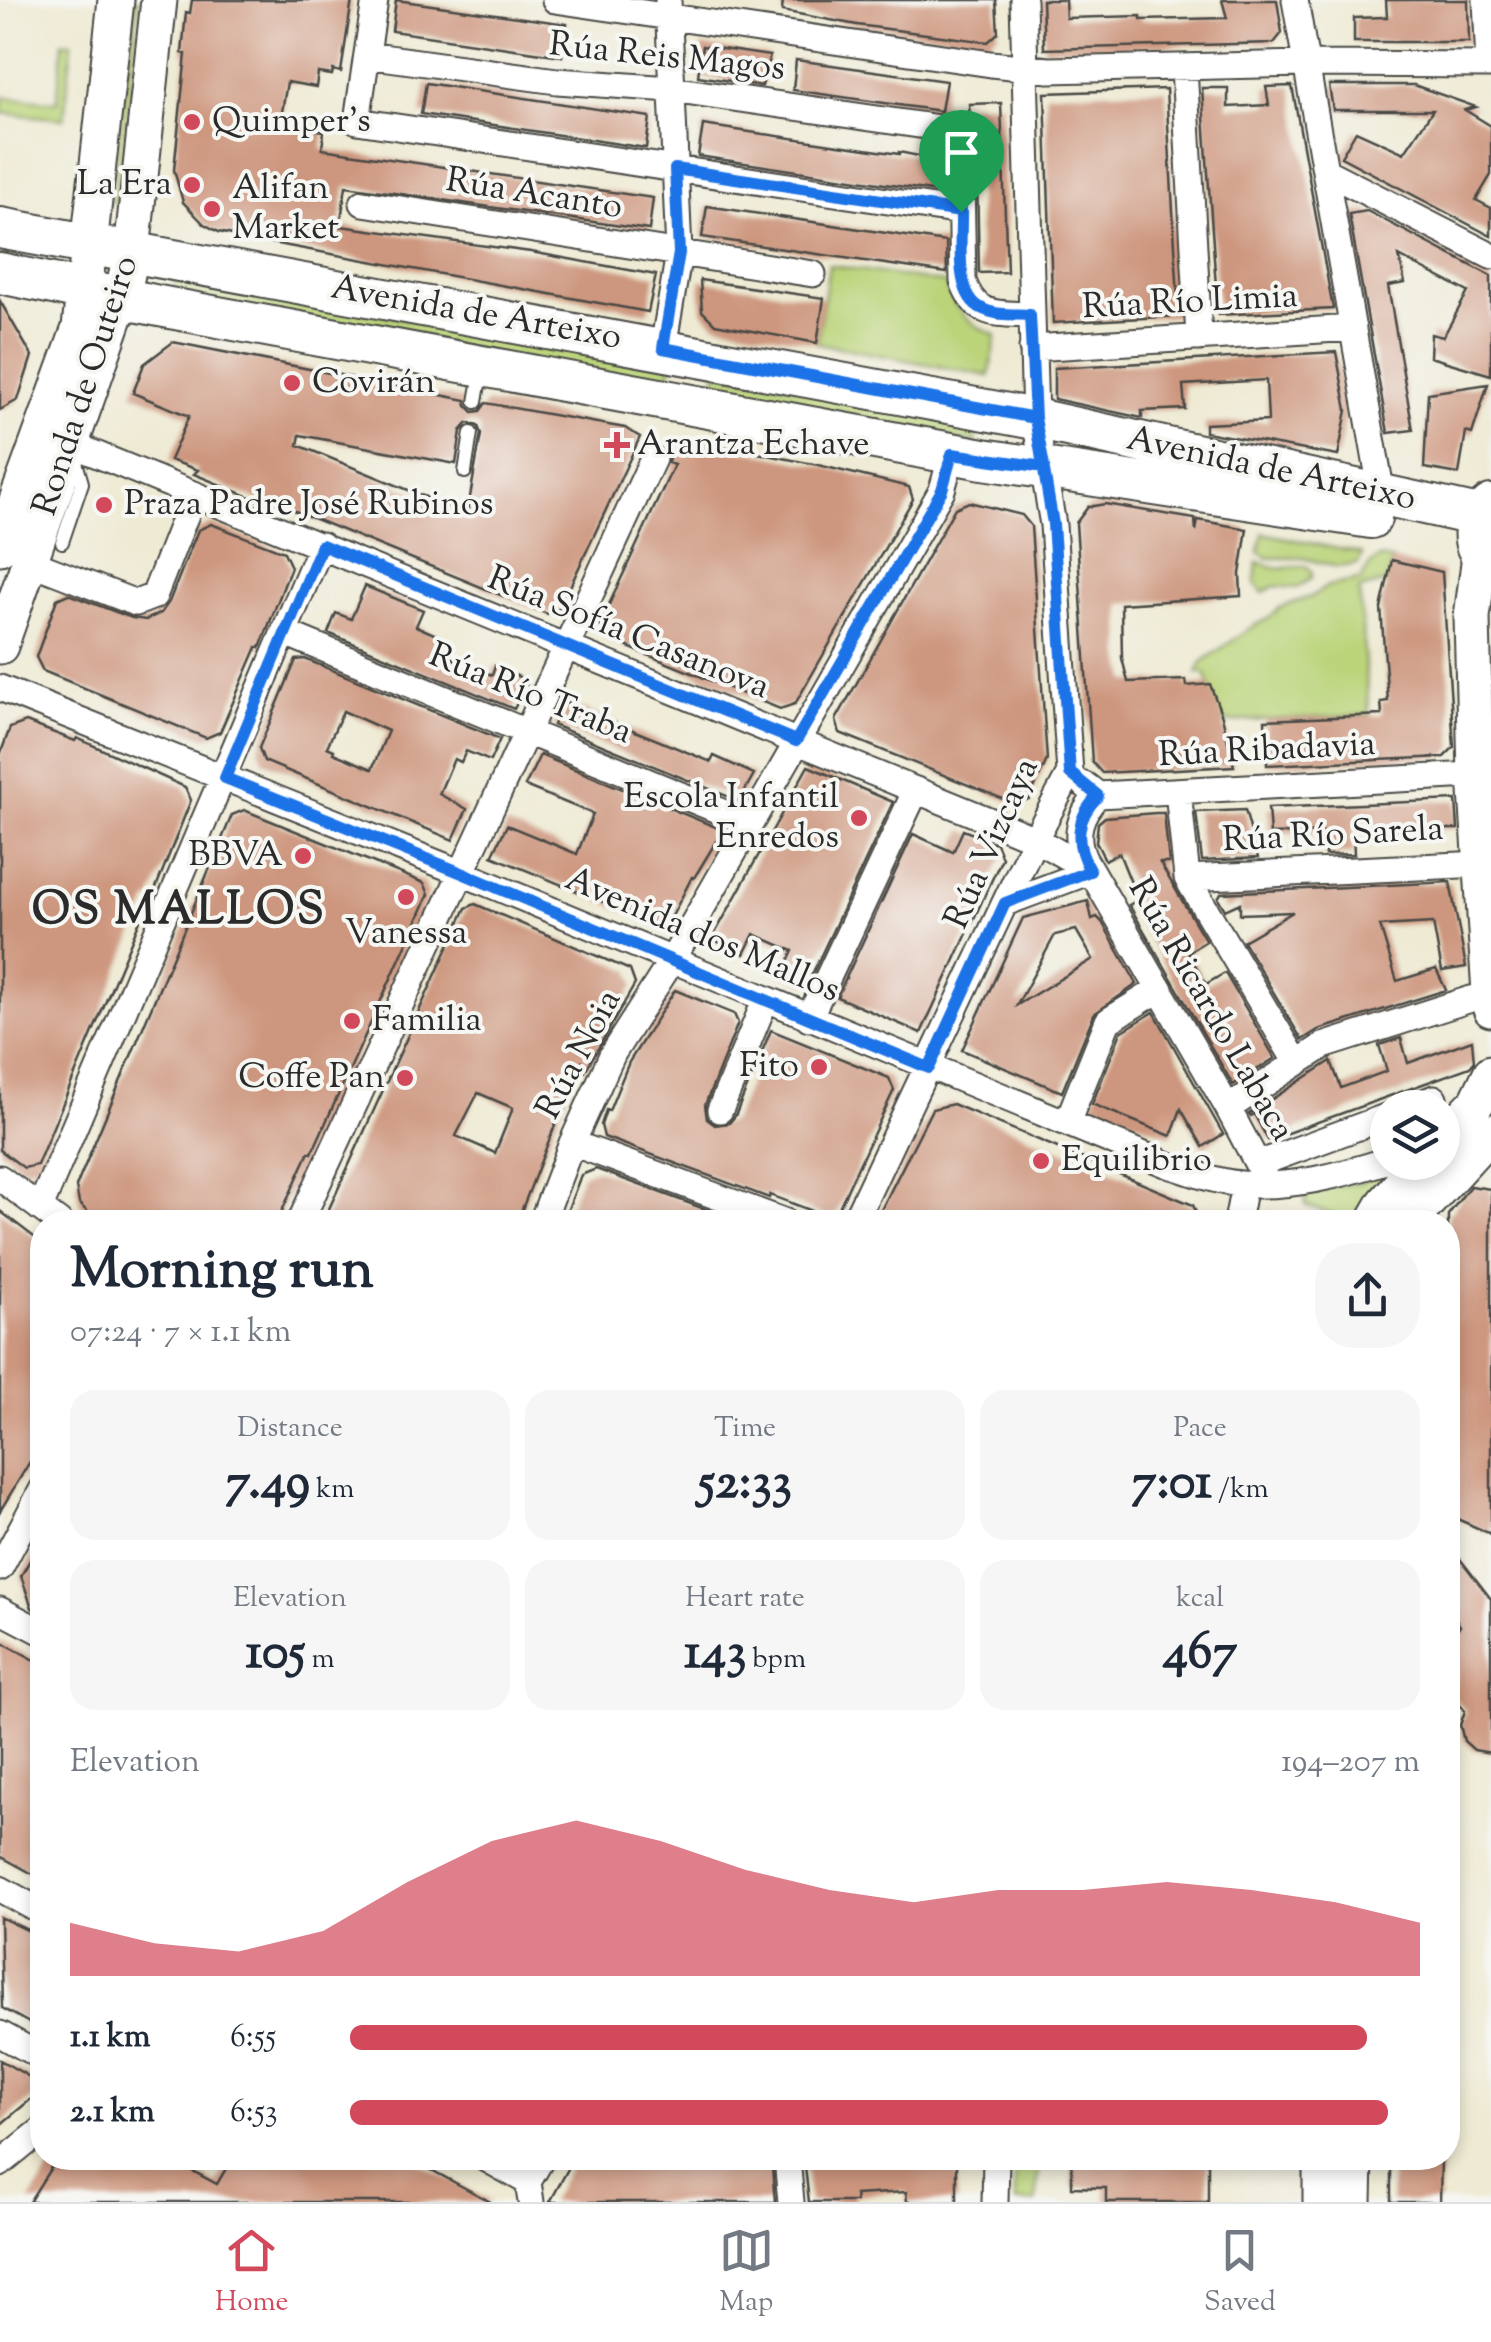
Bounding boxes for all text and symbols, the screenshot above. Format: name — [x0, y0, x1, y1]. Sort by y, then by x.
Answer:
street label: Rúa Reis Magos — [546, 20, 788, 96]
place label: Quimper's — [212, 97, 371, 148]
pin — [919, 110, 1004, 213]
marker: Quimper's — [181, 111, 203, 133]
icon: arrive — [934, 125, 989, 180]
street label: Rúa Acanto — [442, 156, 626, 234]
place label: La Era — [77, 160, 172, 211]
place label: Alifan Market — [232, 164, 339, 255]
marker: La Era — [181, 174, 203, 196]
marker: Alifan Market — [201, 198, 223, 220]
street label: Ronda de Outeiro — [21, 249, 153, 523]
street label: Avenida de Arteixo — [327, 263, 625, 365]
street label: Rúa Río Limia — [1081, 272, 1299, 334]
place label: Covirán — [312, 358, 435, 409]
marker: Covirán — [281, 372, 303, 394]
street label: Avenida de Arteixo — [1122, 414, 1420, 526]
place label: Arantza Echave — [637, 420, 870, 471]
marker: Arantza Echave — [606, 434, 628, 456]
place label: Praza Padre José Rubinos — [124, 480, 494, 531]
marker: Praza Padre José Rubinos — [93, 494, 115, 516]
street label: Rúa Sofía Casanova — [479, 554, 777, 714]
street label: Rúa Río Traba — [421, 631, 639, 759]
street label: Rúa Ribadavia — [1157, 720, 1377, 782]
street label: Rúa Vizcaya — [933, 750, 1053, 938]
place label: Escola Infantil Enredos — [624, 773, 839, 864]
street label: Rúa Río Sarela — [1221, 805, 1445, 867]
marker: Escola Infantil Enredos — [848, 807, 870, 829]
place label: BBVA — [188, 831, 283, 882]
marker: BBVA — [292, 845, 314, 867]
street label: Avenida dos Mallos — [557, 855, 847, 1017]
street label: Rúa Ricardo Labaca — [1114, 869, 1306, 1151]
district label: OS MALLOS — [32, 880, 326, 945]
marker: Vanessa — [395, 886, 417, 908]
place label: Vanessa — [345, 909, 467, 960]
street label: Rúa Noia — [524, 981, 636, 1129]
place label: Familia — [372, 996, 482, 1047]
marker: Familia — [341, 1010, 363, 1032]
place label: Fito — [739, 1042, 799, 1093]
place label: Coffe Pan — [238, 1053, 385, 1104]
marker: Fito — [808, 1056, 830, 1078]
marker: Coffe Pan — [394, 1067, 416, 1089]
map controls — [1370, 1090, 1460, 1180]
button: layers — [1370, 1090, 1460, 1180]
place label: Equilibrio — [1061, 1136, 1212, 1187]
marker: Equilibrio — [1030, 1150, 1052, 1172]
text: Morning run — [70, 1233, 374, 1312]
button: share — [1315, 1243, 1420, 1348]
text: 07:24 · 7 × 1.1 km — [70, 1310, 291, 1356]
text: Distance — [237, 1409, 343, 1449]
text: Time — [714, 1409, 776, 1449]
text: Pace — [1173, 1409, 1227, 1449]
text: 7.49 — [226, 1449, 310, 1521]
text: 52:33 — [698, 1449, 792, 1521]
text: 7:01 — [1131, 1449, 1212, 1521]
text: km — [310, 1470, 354, 1510]
text: /km — [1212, 1470, 1269, 1510]
text: Elevation — [233, 1579, 347, 1619]
text: Heart rate — [685, 1579, 805, 1619]
text: kcal — [1176, 1579, 1224, 1619]
text: 105 — [245, 1619, 305, 1691]
text: 143 — [684, 1619, 746, 1691]
text: 467 — [1163, 1619, 1237, 1691]
text: m — [305, 1640, 335, 1680]
text: bpm — [746, 1640, 806, 1680]
text: Elevation — [70, 1740, 200, 1786]
text: 194–207 m — [1281, 1740, 1420, 1786]
text: 1.1 km — [70, 2015, 151, 2061]
text: 6:55 — [230, 2015, 276, 2061]
text: 2.1 km — [70, 2090, 155, 2136]
text: 6:53 — [230, 2090, 278, 2136]
tab: Home — [215, 2223, 289, 2323]
tab: Map — [719, 2223, 774, 2323]
tab: Saved — [1204, 2223, 1276, 2323]

